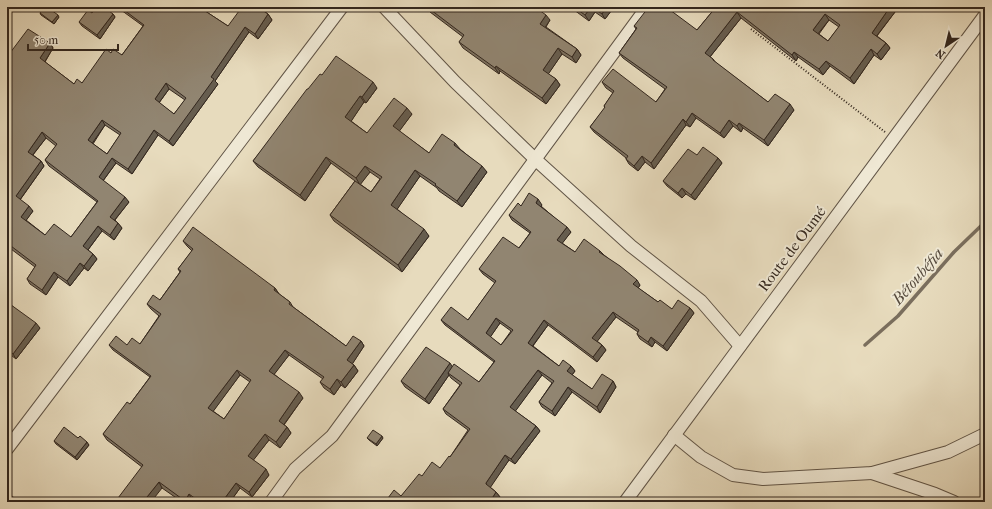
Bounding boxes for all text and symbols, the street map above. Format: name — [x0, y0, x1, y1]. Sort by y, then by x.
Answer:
scale bar — [28, 26, 118, 52]
north arrow — [926, 26, 966, 66]
text: 50 m — [34, 33, 58, 47]
text: N — [933, 46, 948, 62]
street label: Route de Oumé — [754, 203, 830, 295]
water label: Bétoubéfia — [887, 244, 947, 309]

